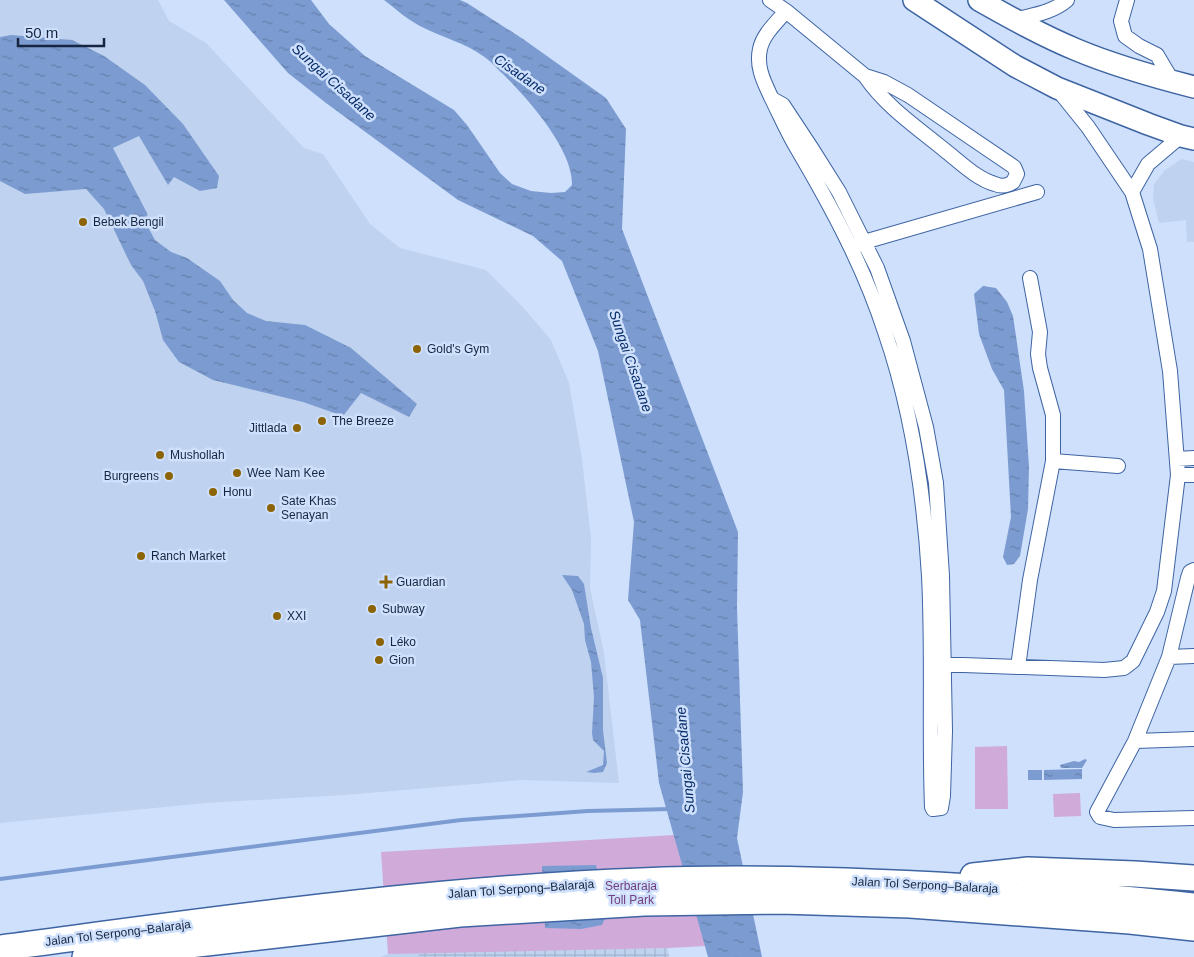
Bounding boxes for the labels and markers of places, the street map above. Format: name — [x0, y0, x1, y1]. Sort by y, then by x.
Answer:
place label: Bebek Bengil — [93, 215, 164, 229]
marker: Bebek Bengil — [77, 216, 89, 228]
place label: Gold's Gym — [427, 342, 489, 356]
marker: Gold's Gym — [411, 343, 423, 355]
place label: The Breeze — [332, 414, 394, 428]
marker: The Breeze — [316, 415, 328, 427]
place label: Jittlada — [249, 421, 287, 435]
marker: Jittlada — [291, 422, 303, 434]
place label: Mushollah — [170, 448, 225, 462]
marker: Mushollah — [154, 449, 166, 461]
place label: Wee Nam Kee — [247, 466, 325, 480]
marker: Wee Nam Kee — [231, 467, 243, 479]
place label: Burgreens — [104, 469, 159, 483]
marker: Burgreens — [163, 470, 175, 482]
place label: Honu — [223, 485, 252, 499]
marker: Honu — [207, 486, 219, 498]
place label: Sate Khas Senayan — [281, 494, 336, 522]
marker: Sate Khas Senayan — [265, 502, 277, 514]
place label: Ranch Market — [151, 549, 226, 563]
marker: Ranch Market — [135, 550, 147, 562]
place label: Guardian — [396, 575, 445, 589]
marker: Guardian — [380, 576, 392, 588]
place label: Subway — [382, 602, 425, 616]
marker: Subway — [366, 603, 378, 615]
place label: XXI — [287, 609, 306, 623]
marker: XXI — [271, 610, 283, 622]
place label: Léko — [390, 635, 416, 649]
marker: Léko — [374, 636, 386, 648]
place label: Gion — [389, 653, 414, 667]
marker: Gion — [373, 654, 385, 666]

